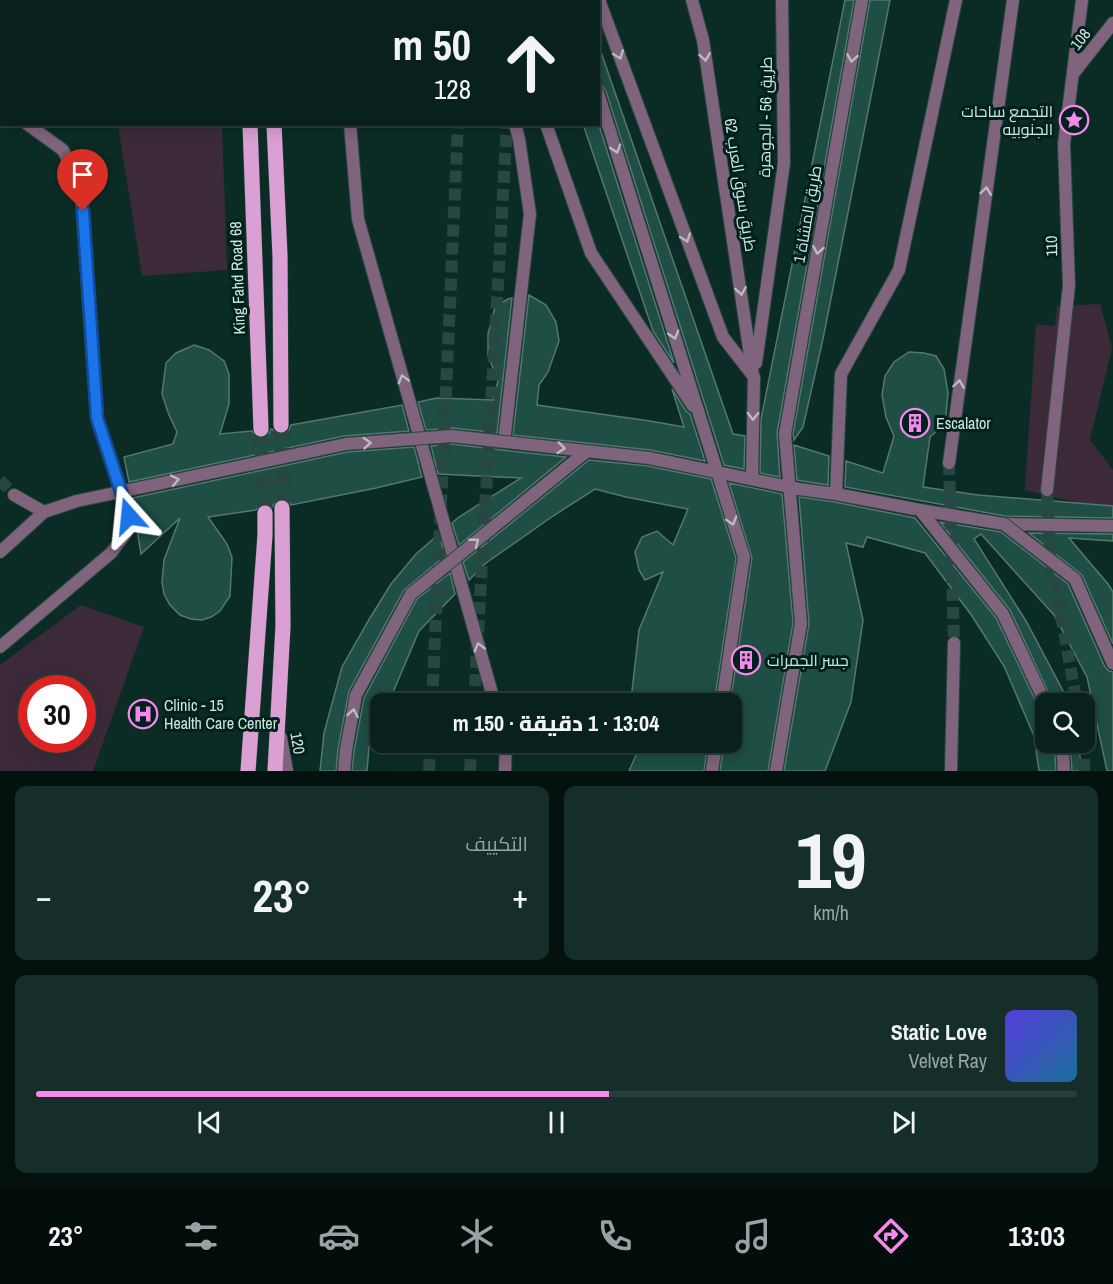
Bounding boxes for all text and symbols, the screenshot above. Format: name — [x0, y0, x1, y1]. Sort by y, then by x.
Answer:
text: 50 m — [392, 17, 471, 73]
icon: ahead — [492, 24, 570, 102]
street label: 108 — [1065, 24, 1095, 54]
one-way arrow — [612, 49, 625, 60]
one-way arrow — [699, 52, 711, 62]
one-way arrow — [846, 52, 859, 62]
street label: طريق 56 - الجوهرة — [753, 56, 777, 178]
text: 128 — [434, 71, 471, 107]
place label: التجمع ساحات الجنوبيه — [961, 100, 1053, 140]
place icon: التجمع ساحات الجنوبيه — [1058, 104, 1090, 136]
street label: طريق سوق العرب 62 — [720, 117, 762, 253]
one-way arrow — [609, 143, 621, 154]
pin — [57, 149, 108, 211]
icon: arrive — [66, 158, 99, 191]
street label: طريق المشاة 1 — [788, 164, 826, 264]
one-way arrow — [980, 186, 992, 195]
street label: King Fahd Road 68 — [224, 221, 250, 335]
one-way arrow — [679, 232, 692, 243]
street label: 110 — [1040, 235, 1062, 257]
one-way arrow — [812, 244, 825, 254]
one-way arrow — [734, 287, 746, 296]
one-way arrow — [667, 329, 679, 340]
one-way arrow — [398, 374, 410, 385]
one-way arrow — [953, 379, 965, 388]
building icon: Escalator — [899, 407, 931, 439]
one-way arrow — [747, 411, 759, 420]
place label: Escalator — [936, 412, 991, 434]
one-way arrow — [362, 436, 371, 449]
one-way arrow — [556, 441, 565, 454]
one-way arrow — [170, 474, 180, 487]
position arrow — [97, 484, 161, 548]
one-way arrow — [725, 515, 738, 526]
one-way arrow — [468, 538, 479, 549]
one-way arrow — [474, 642, 486, 653]
building icon: جسر الجمرات — [730, 644, 762, 676]
place label: جسر الجمرات — [767, 649, 849, 671]
speed limit sign: 30 — [18, 675, 96, 753]
map controls — [1035, 693, 1095, 753]
button: search — [1035, 693, 1095, 753]
place label: Clinic - 15 Health Care Center — [164, 694, 278, 734]
hospital icon: Clinic - 15 Health Care Center — [127, 698, 159, 730]
text: 13:04 · 1 دقيقة · 150 m — [453, 708, 659, 738]
one-way arrow — [346, 709, 359, 719]
street label: 120 — [285, 730, 311, 756]
text: 19 — [795, 807, 867, 912]
text: التكييف — [465, 830, 528, 857]
text: 23° — [252, 865, 312, 926]
text: − — [36, 874, 52, 918]
text: + — [512, 874, 528, 918]
text: km/h — [813, 899, 849, 926]
text: Static Love — [891, 1017, 987, 1047]
text: Velvet Ray — [909, 1047, 987, 1074]
icon: previous — [193, 1106, 226, 1139]
icon: pause — [540, 1106, 573, 1139]
icon: next — [887, 1106, 920, 1139]
icon: filters — [180, 1215, 222, 1257]
icon: car — [318, 1215, 360, 1257]
icon: climate — [456, 1215, 498, 1257]
icon: phone — [594, 1215, 636, 1257]
icon: music — [732, 1215, 774, 1257]
icon: directions — [870, 1215, 912, 1257]
text: 23° — [48, 1218, 84, 1254]
text: 13:03 — [1008, 1218, 1065, 1254]

